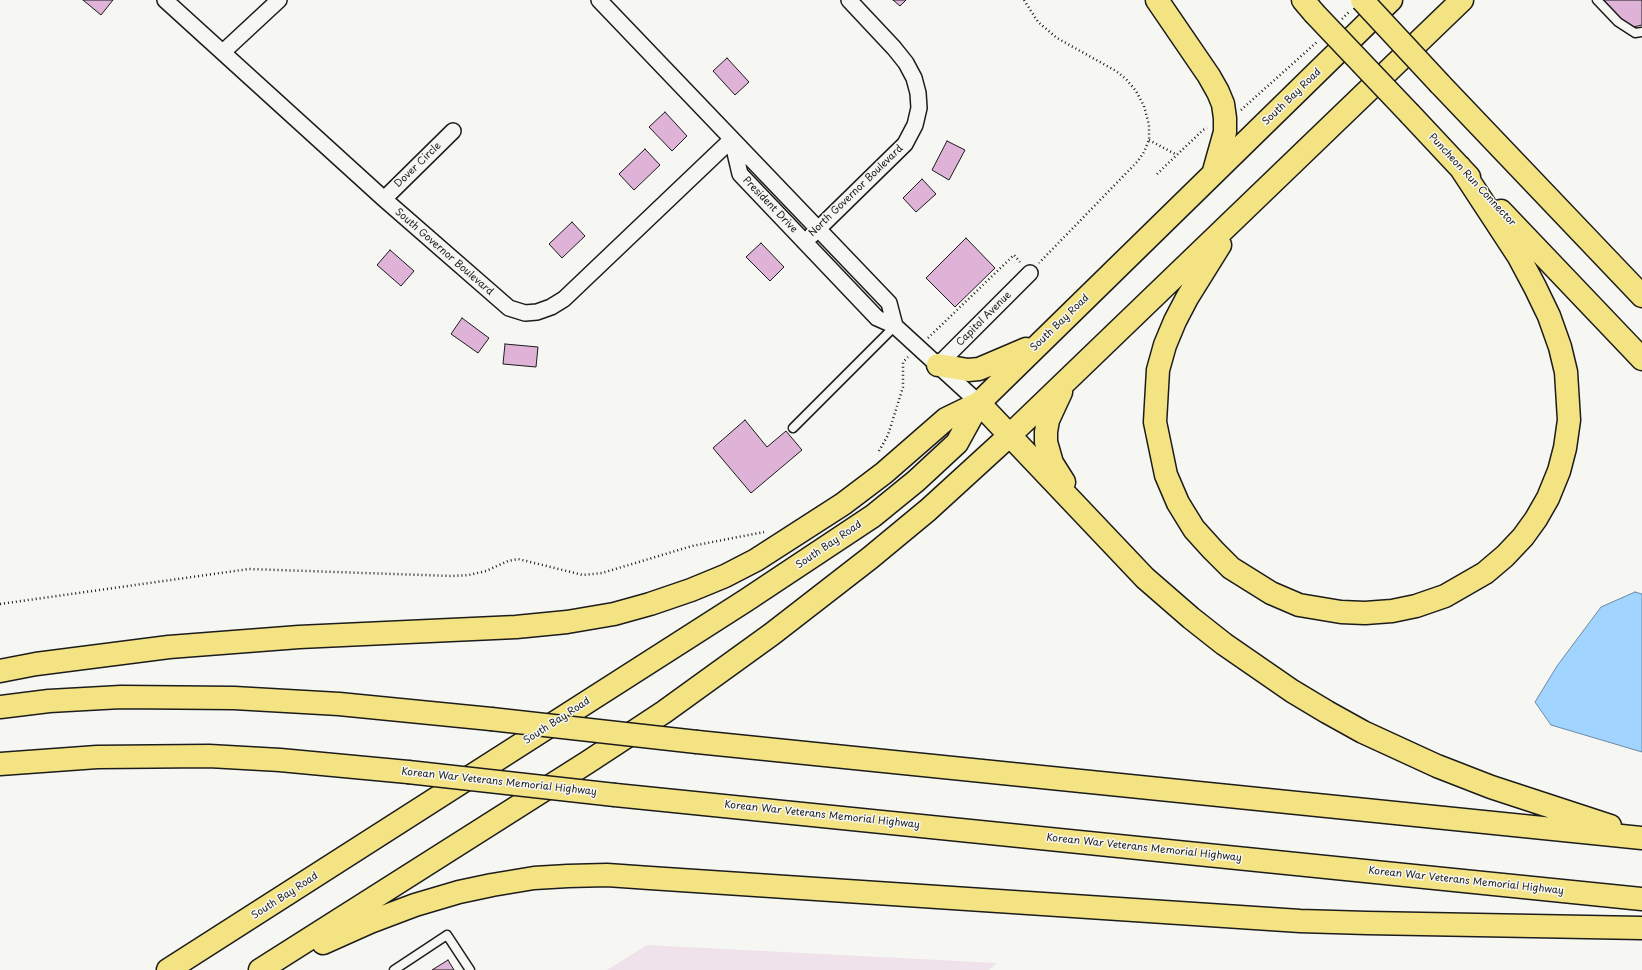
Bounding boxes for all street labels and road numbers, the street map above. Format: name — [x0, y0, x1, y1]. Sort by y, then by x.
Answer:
street label: South Bay Road — [1260, 66, 1324, 128]
street label: Puncheon Run Connector — [1426, 131, 1518, 229]
street label: Dover Circle — [392, 140, 444, 190]
street label: North Governor Boulevard — [806, 143, 906, 239]
street label: President Drive — [740, 174, 800, 236]
street label: South Governor Boulevard — [392, 206, 496, 298]
street label: Capitol Avenue — [954, 289, 1014, 349]
street label: South Bay Road — [1028, 292, 1092, 354]
street label: South Bay Road — [794, 519, 864, 571]
street label: South Bay Road — [522, 695, 592, 747]
street label: Korean War Veterans Memorial Highway — [401, 766, 597, 798]
street label: Korean War Veterans Memorial Highway — [724, 799, 920, 831]
street label: Korean War Veterans Memorial Highway — [1046, 832, 1242, 864]
street label: Korean War Veterans Memorial Highway — [1368, 865, 1564, 897]
street label: South Bay Road — [250, 870, 320, 922]

